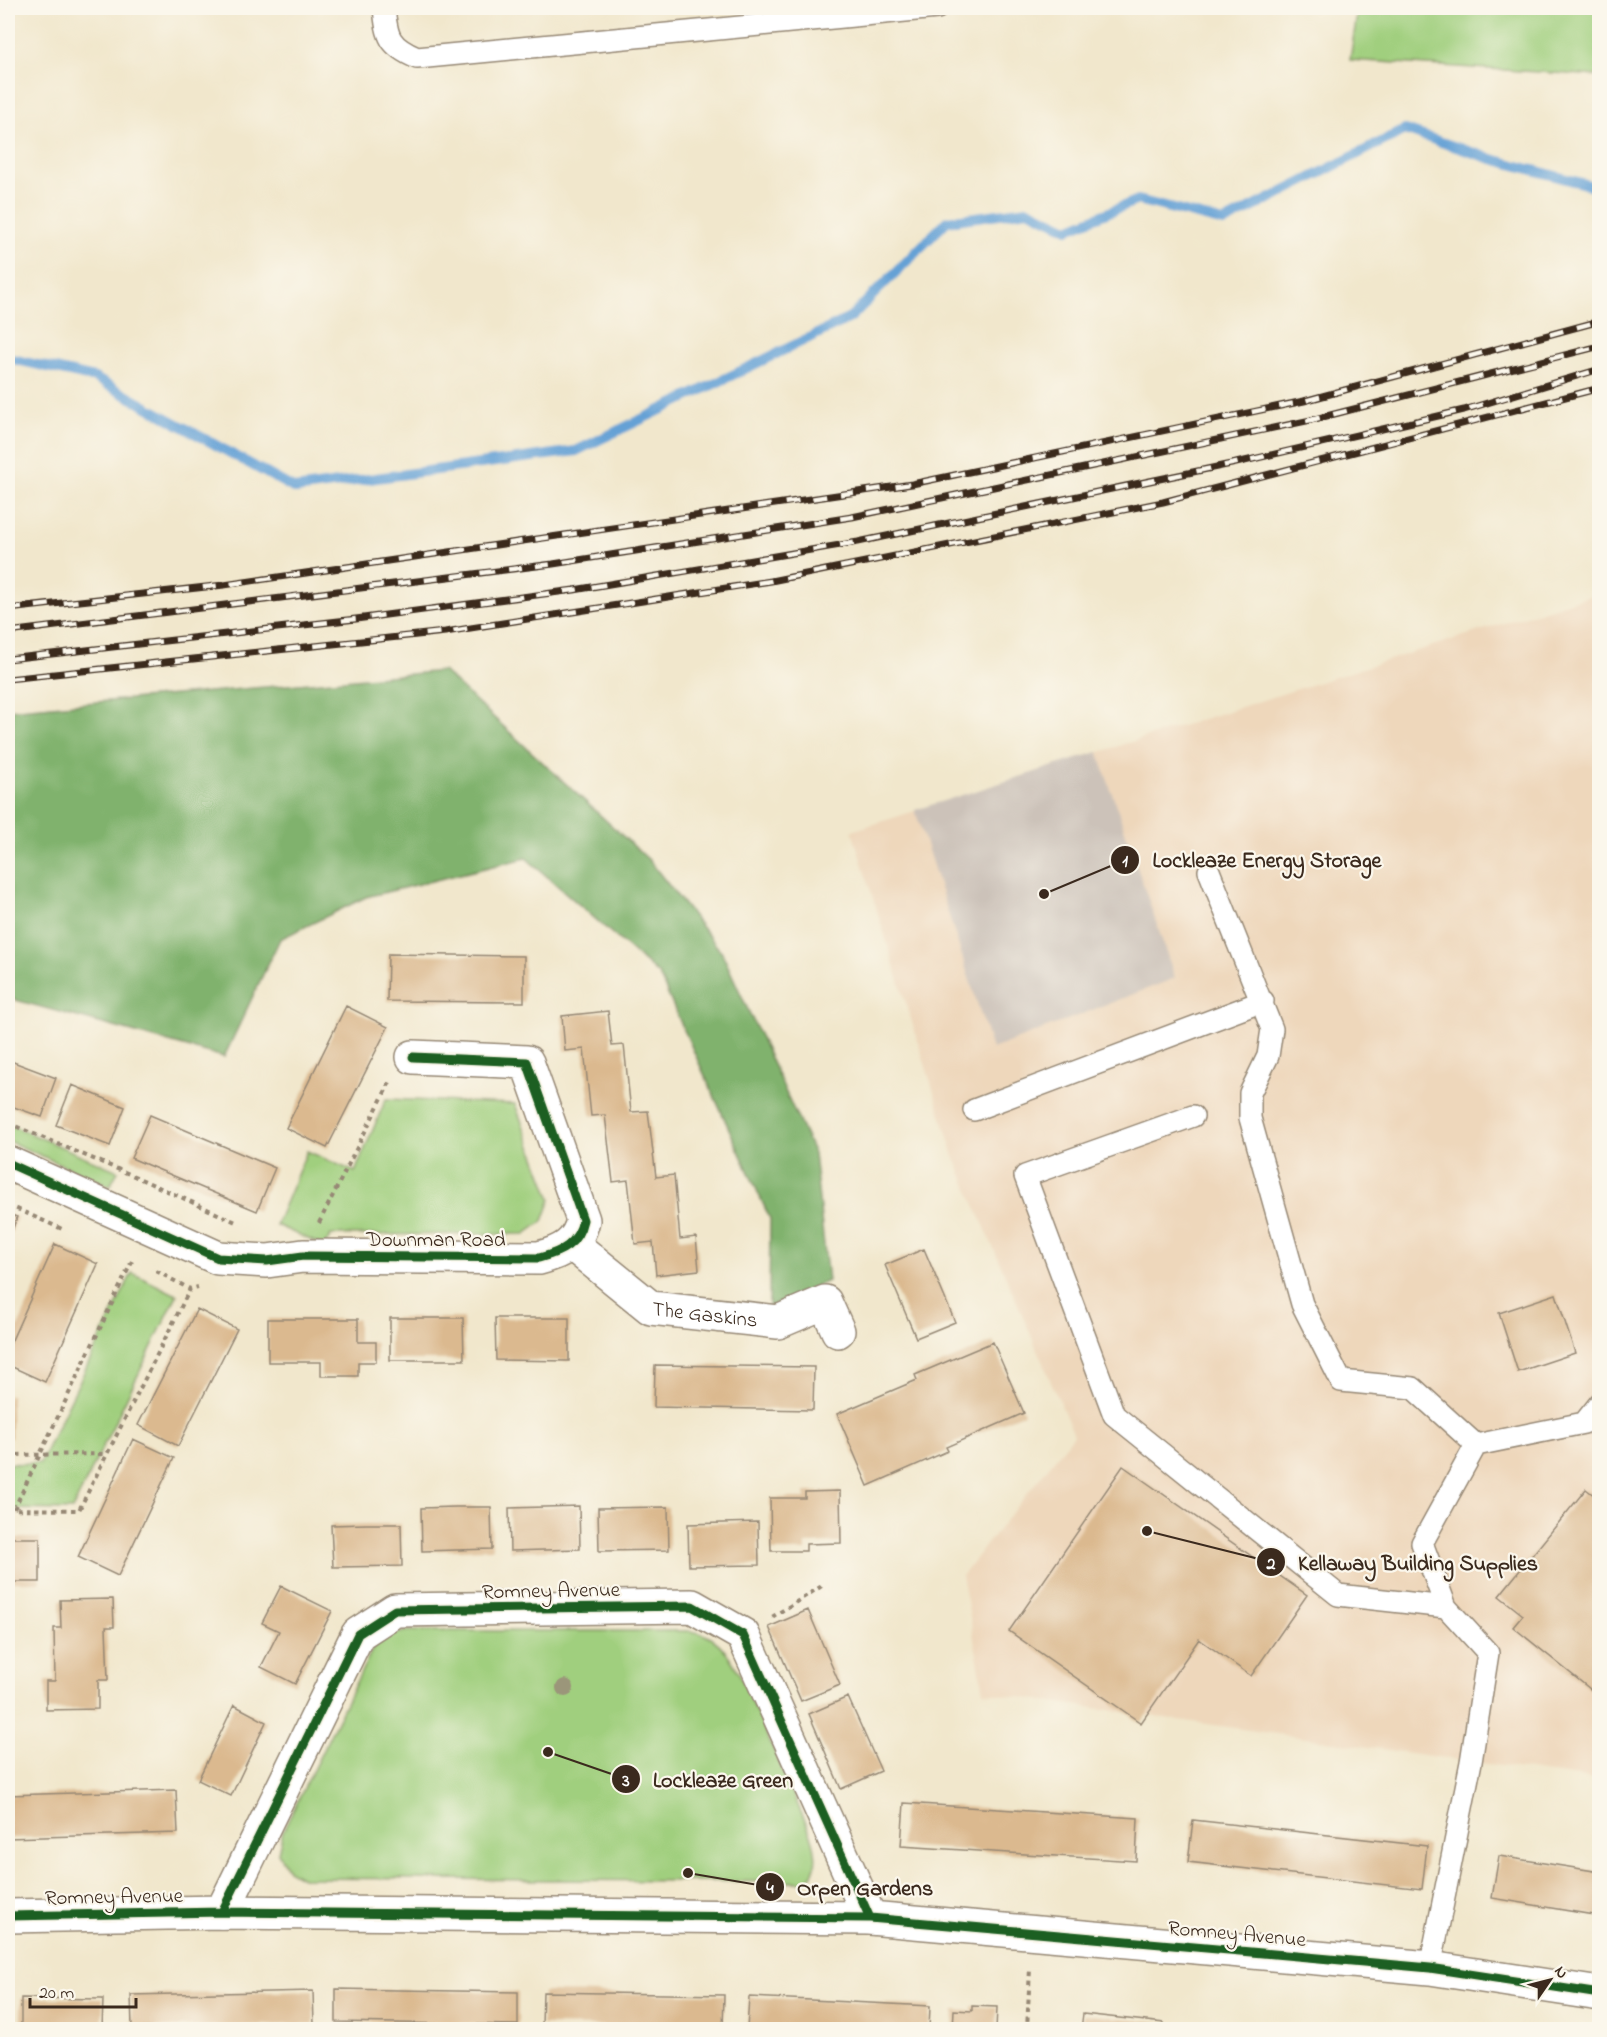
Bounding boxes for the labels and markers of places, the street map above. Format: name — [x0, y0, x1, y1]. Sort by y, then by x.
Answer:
callout: Lockleaze Energy Storage — [1110, 840, 1393, 880]
callout: Kellaway Building Supplies — [1256, 1542, 1550, 1582]
callout: Lockleaze Green — [611, 1759, 805, 1799]
callout: Orpen Gardens — [755, 1867, 946, 1907]

